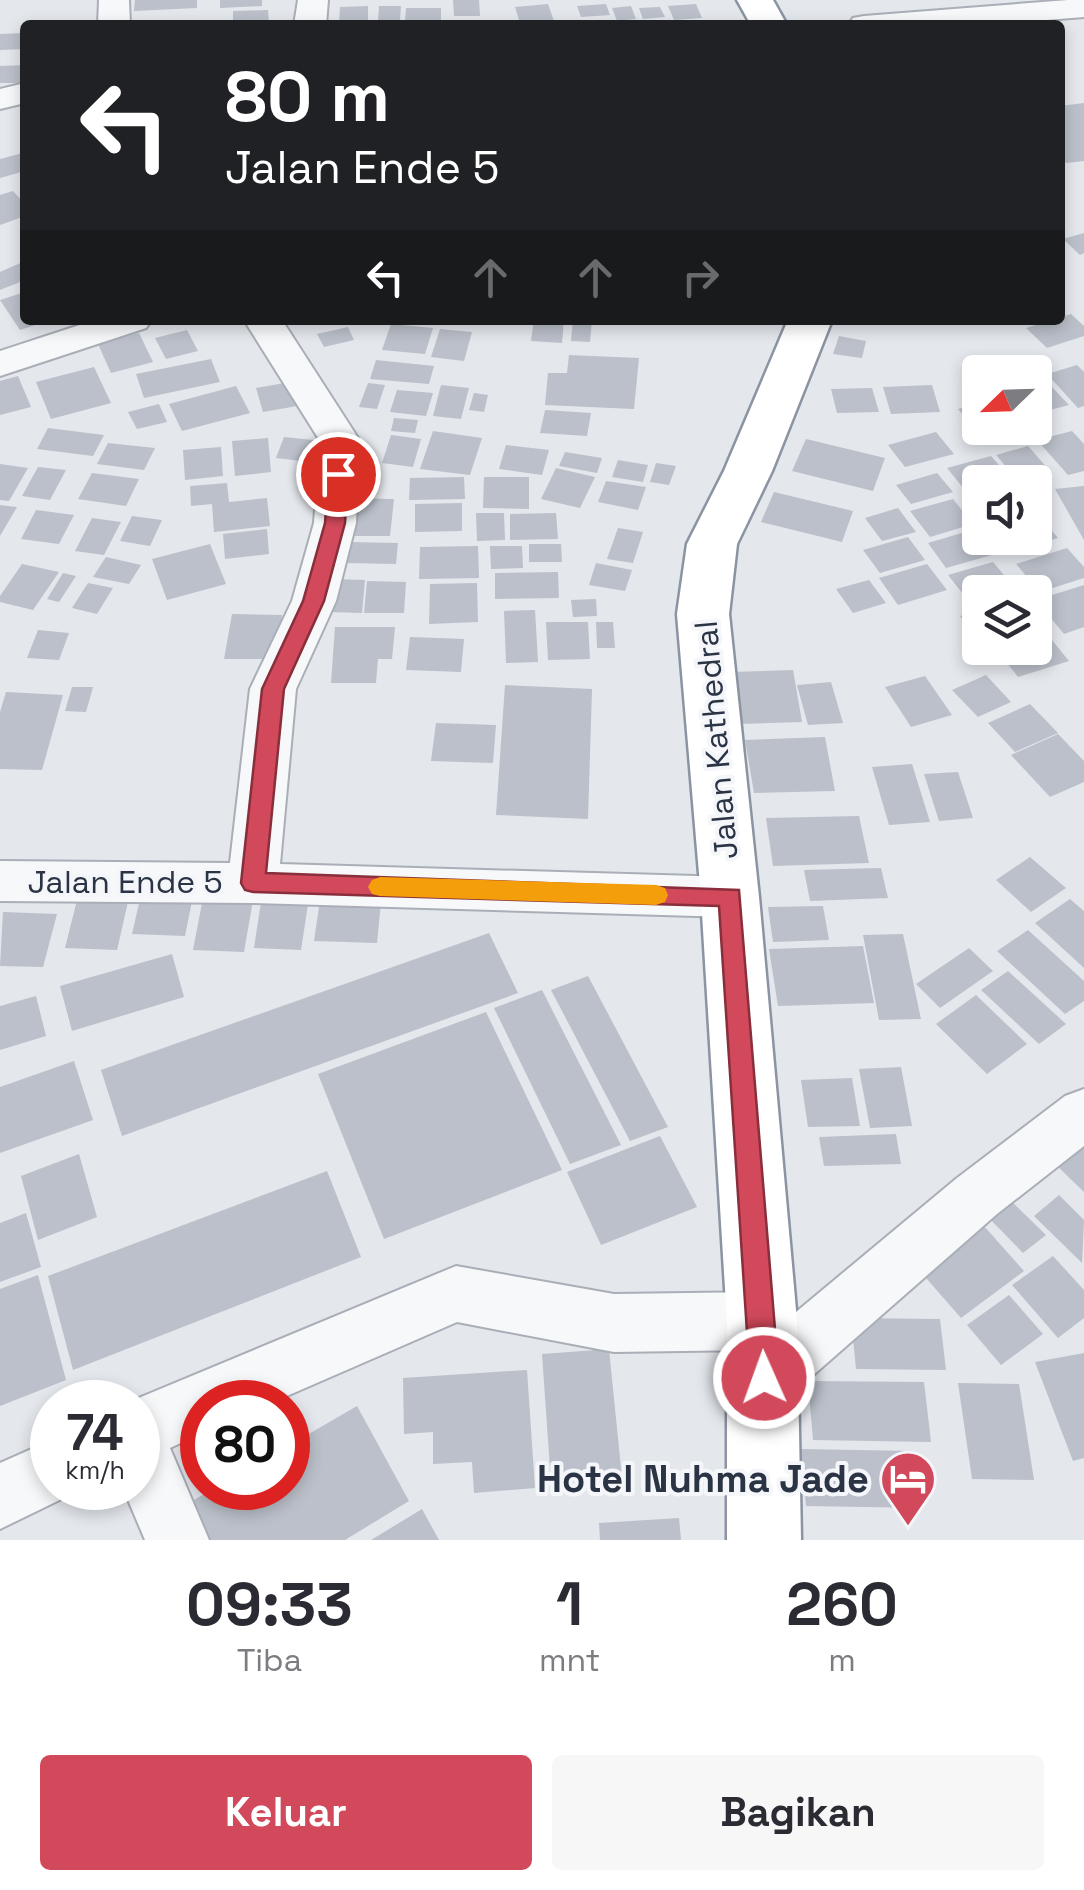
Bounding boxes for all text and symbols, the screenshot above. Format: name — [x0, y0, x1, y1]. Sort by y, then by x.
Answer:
text: 80 m — [225, 52, 390, 141]
icon: left — [60, 60, 190, 190]
text: Jalan Ende 5 — [225, 139, 500, 196]
icon: left — [358, 250, 413, 305]
icon: ahead — [463, 250, 518, 305]
icon: ahead — [568, 250, 623, 305]
icon: right — [673, 250, 728, 305]
north arrow — [962, 355, 1052, 445]
map controls — [962, 355, 1052, 665]
pin — [296, 432, 381, 517]
icon: arrive — [311, 447, 366, 502]
button: sound — [962, 465, 1052, 555]
button: layers — [962, 575, 1052, 665]
street label: Jalan Kathedral — [686, 619, 746, 861]
street label: Jalan Ende 5 — [27, 862, 223, 902]
position arrow — [712, 1326, 816, 1430]
speed limit sign: 80 — [180, 1380, 310, 1510]
text: 74 — [66, 1401, 124, 1465]
hotel icon: Hotel Nuhma Jade — [878, 1449, 938, 1528]
text: km/h — [65, 1454, 125, 1486]
place label: Hotel Nuhma Jade — [537, 1455, 869, 1503]
text: 09:33 — [186, 1566, 353, 1643]
text: 1 — [556, 1566, 583, 1643]
text: 260 — [786, 1566, 898, 1643]
text: Tiba — [237, 1640, 302, 1680]
text: mnt — [539, 1640, 600, 1680]
text: m — [828, 1640, 856, 1680]
button: Keluar — [40, 1755, 532, 1870]
button: Bagikan — [552, 1755, 1044, 1870]

